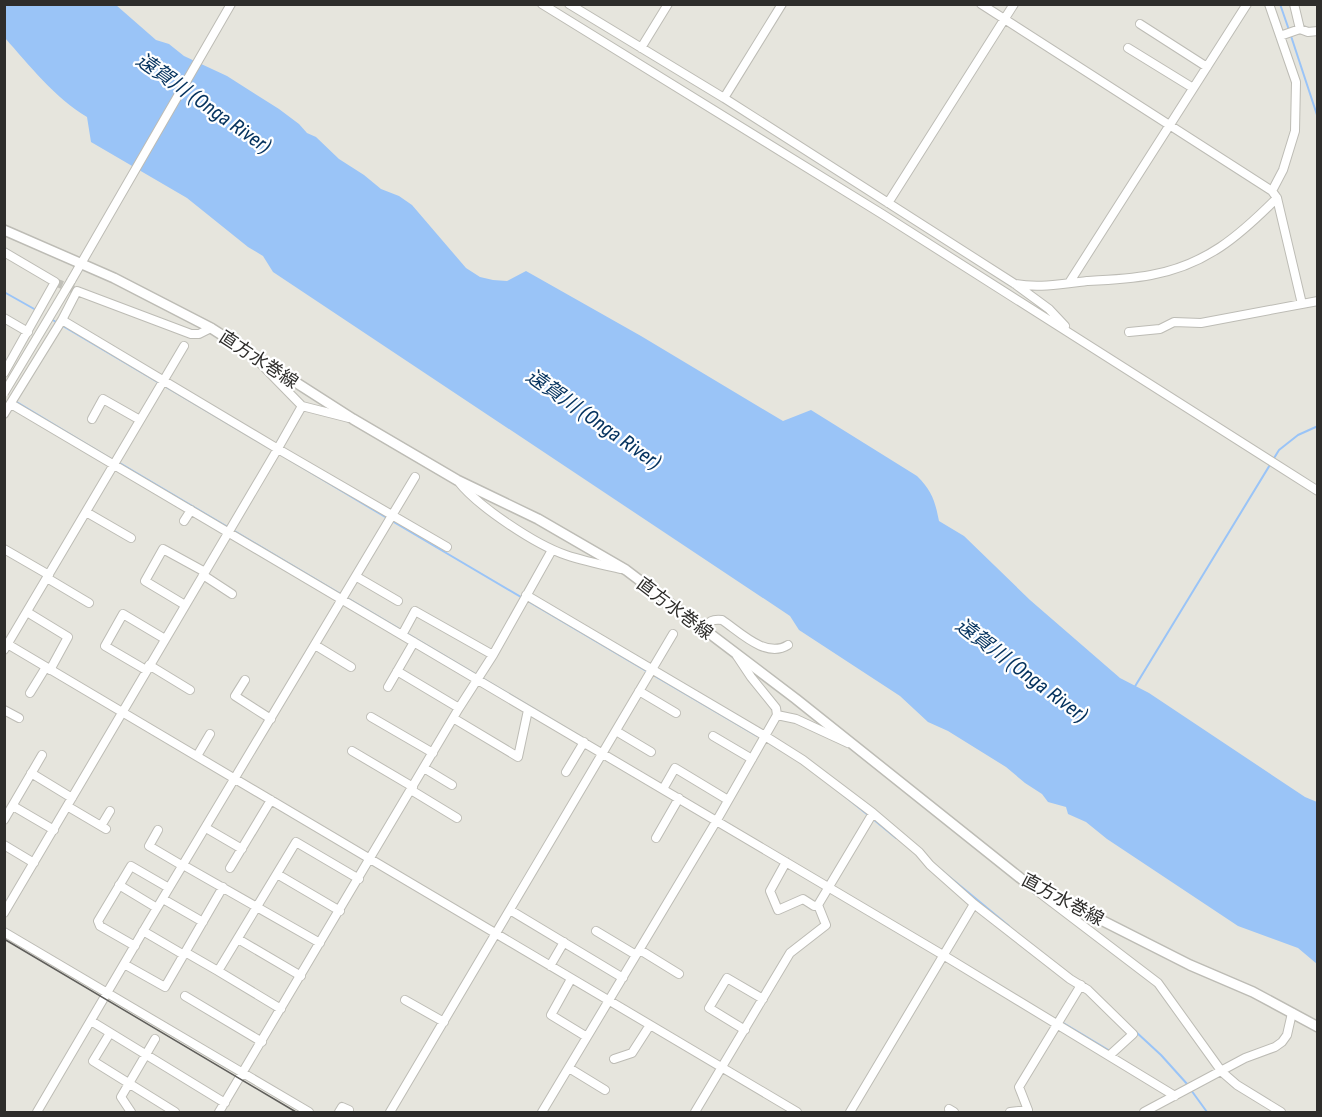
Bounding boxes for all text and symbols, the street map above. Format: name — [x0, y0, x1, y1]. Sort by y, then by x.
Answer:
water label: 遠賀川 (Onga River) — [132, 48, 276, 158]
street label: 直方水巻線 — [216, 326, 302, 392]
water label: 遠賀川 (Onga River) — [522, 364, 666, 474]
street label: 直方水巻線 — [633, 573, 717, 643]
water label: 遠賀川 (Onga River) — [951, 613, 1093, 727]
street label: 直方水巻線 — [1018, 869, 1108, 929]

